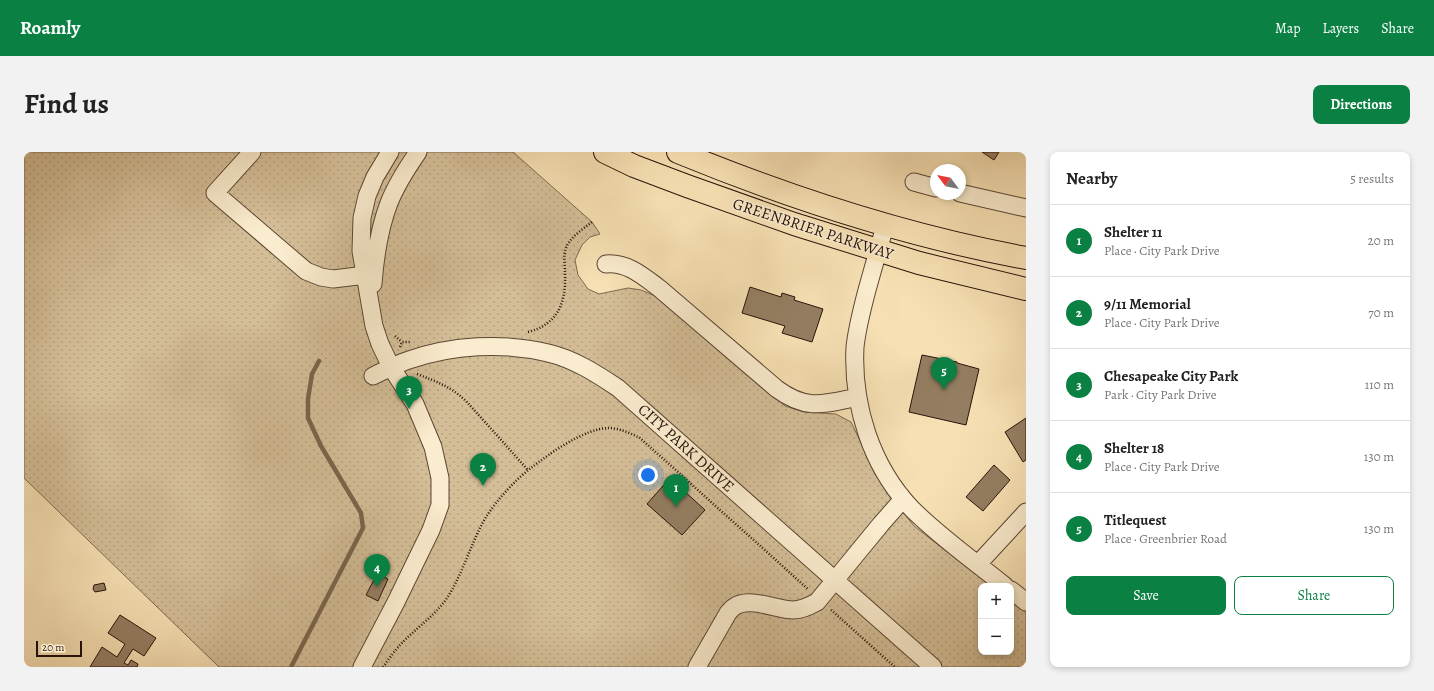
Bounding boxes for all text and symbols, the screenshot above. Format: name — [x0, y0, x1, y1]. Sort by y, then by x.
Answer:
text: Roamly — [20, 15, 80, 41]
text: Map — [1275, 19, 1301, 38]
text: Layers — [1323, 19, 1359, 38]
text: Share — [1381, 19, 1414, 38]
text: Find us — [24, 85, 109, 123]
button: Directions — [1313, 85, 1410, 124]
north arrow — [930, 164, 966, 200]
text: Nearby — [1066, 167, 1117, 190]
text: 5 results — [1350, 170, 1394, 187]
street label: GREENBRIER PARKWAY — [730, 193, 896, 265]
text: Shelter 11 — [1104, 222, 1162, 242]
text: 1 — [1077, 232, 1081, 249]
text: 20 m — [1368, 232, 1394, 249]
text: Place · City Park Drive — [1104, 242, 1220, 259]
text: 9/11 Memorial — [1104, 294, 1191, 314]
text: 2 — [1076, 304, 1082, 321]
text: 70 m — [1368, 304, 1394, 321]
text: Place · City Park Drive — [1104, 314, 1220, 331]
pin: 5 — [931, 357, 957, 390]
text: Chesapeake City Park — [1104, 366, 1238, 386]
pin: 3 — [396, 376, 422, 409]
text: 3 — [1076, 376, 1082, 393]
text: 110 m — [1365, 376, 1394, 393]
text: Park · City Park Drive — [1104, 386, 1217, 403]
street label: CITY PARK DRIVE — [633, 399, 739, 497]
text: Shelter 18 — [1104, 438, 1164, 458]
text: 4 — [1076, 448, 1082, 465]
text: 130 m — [1364, 448, 1394, 465]
pin: 2 — [470, 453, 496, 486]
text: Place · City Park Drive — [1104, 458, 1220, 475]
your location — [638, 465, 658, 485]
pin: 1 — [663, 474, 689, 507]
text: Titlequest — [1104, 510, 1167, 530]
text: 5 — [1076, 520, 1082, 537]
text: 130 m — [1364, 520, 1394, 537]
text: Place · Greenbrier Road — [1104, 530, 1227, 547]
pin: 4 — [364, 554, 390, 587]
button: Save — [1066, 576, 1226, 615]
button: Share — [1234, 576, 1394, 615]
map controls — [978, 583, 1014, 655]
button: + — [978, 583, 1014, 619]
button: − — [978, 619, 1014, 655]
scale bar — [36, 639, 82, 658]
text: 20 m — [42, 640, 64, 655]

